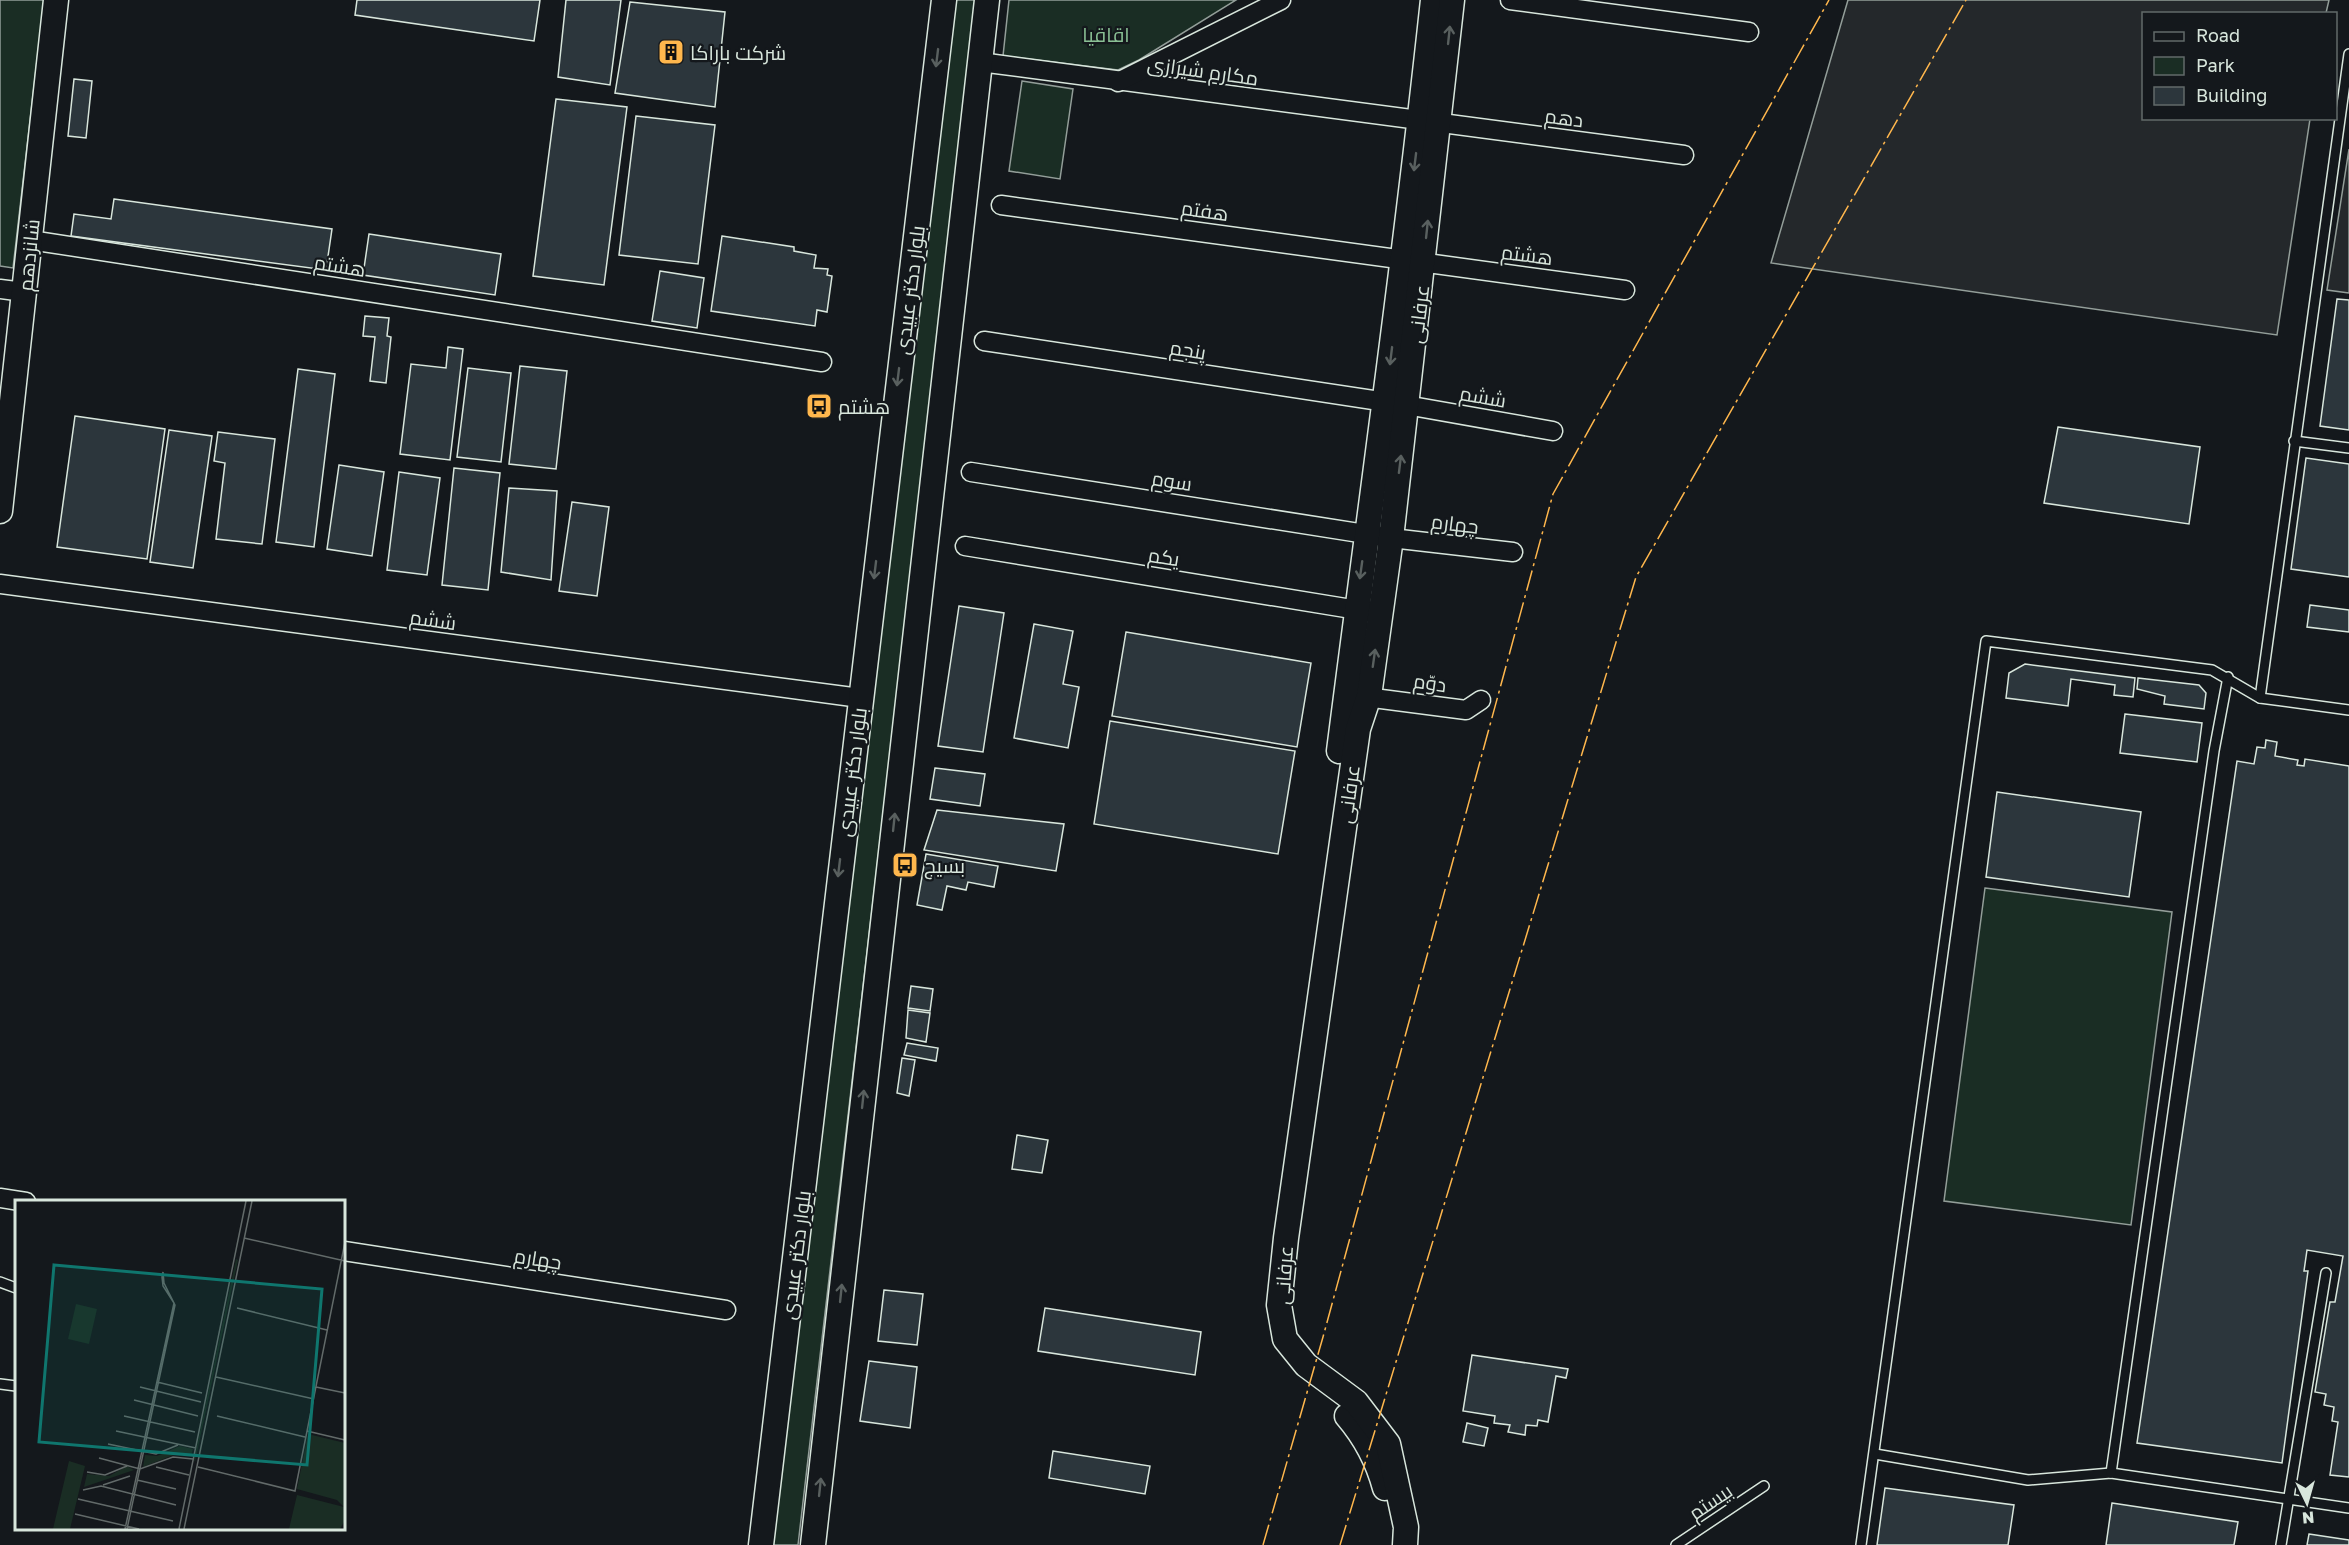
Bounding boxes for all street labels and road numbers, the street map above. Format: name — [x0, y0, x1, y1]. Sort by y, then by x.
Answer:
street label: مکارم شیرازی — [1146, 50, 1260, 93]
street label: دهم — [1543, 103, 1585, 134]
street label: هفتم — [1179, 195, 1230, 228]
street label: شانزدهم — [12, 218, 47, 293]
street label: بلوار دکتر عبیدی — [889, 224, 931, 356]
street label: هشتم — [1499, 239, 1554, 272]
street label: هشتم — [312, 249, 368, 284]
street label: عرفانی — [1403, 283, 1435, 345]
street label: پنجم — [1168, 334, 1209, 367]
street label: ششم — [1457, 380, 1508, 415]
street label: سوم — [1150, 465, 1194, 498]
street label: چهارم — [1429, 508, 1480, 541]
street label: یکم — [1146, 542, 1182, 573]
street label: ششم — [408, 604, 458, 637]
street label: دوّم — [1412, 668, 1448, 699]
street label: بلوار دکتر عبیدی — [831, 706, 873, 838]
street label: عرفانی — [1332, 763, 1366, 825]
street label: بلوار دکتر عبیدی — [775, 1189, 817, 1321]
street label: چهارم — [512, 1242, 564, 1277]
street label: عرفانی — [1269, 1245, 1299, 1305]
street label: بیستم — [1684, 1478, 1738, 1527]

